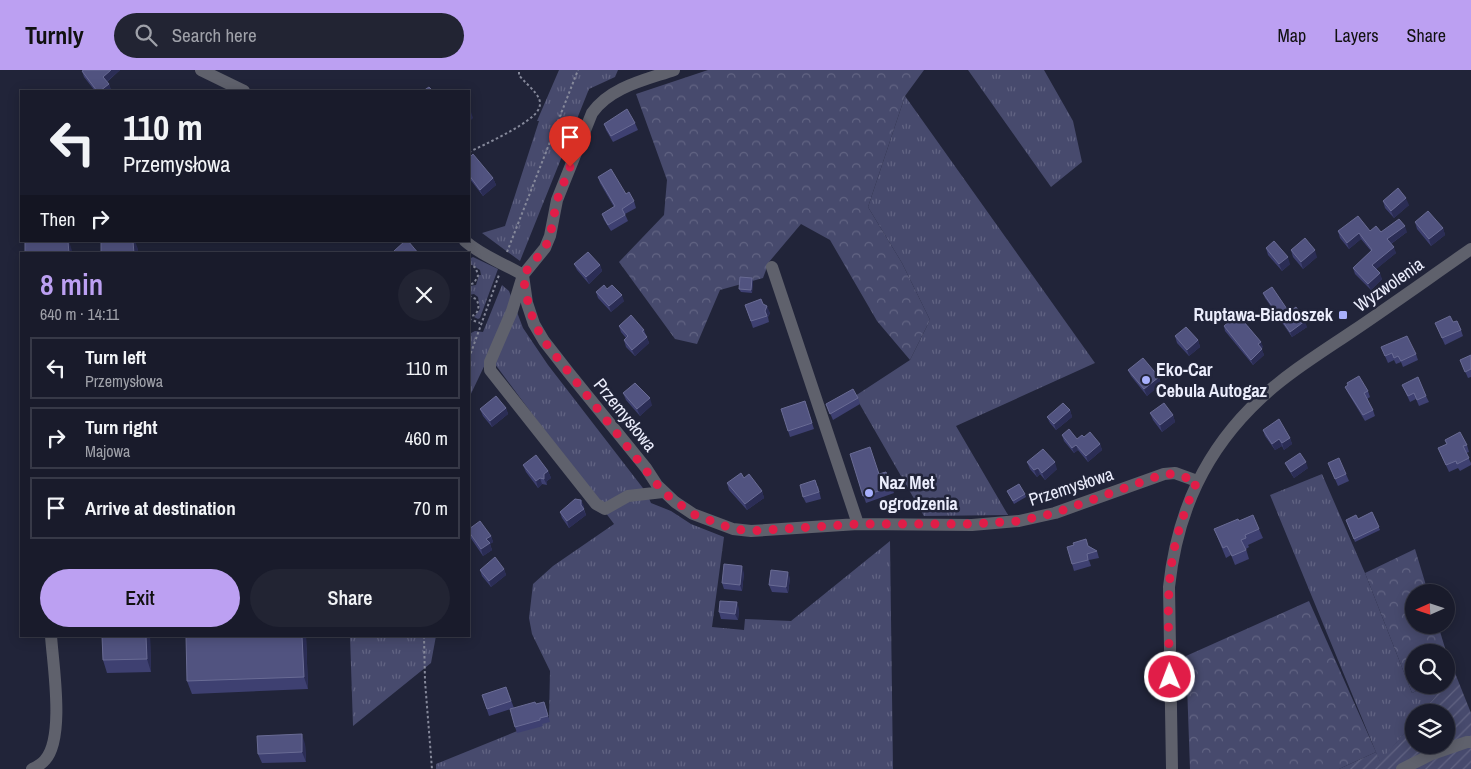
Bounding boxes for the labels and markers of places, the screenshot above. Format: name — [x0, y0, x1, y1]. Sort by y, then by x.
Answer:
pin — [549, 116, 591, 167]
place label: Ruptawa-Biadoszek — [1194, 302, 1334, 327]
marker: Ruptawa-Biadoszek — [1337, 309, 1349, 321]
place label: Eko-Car Cebula Autogaz — [1156, 357, 1268, 403]
marker: Eko-Car Cebula Autogaz — [1140, 374, 1152, 386]
place label: Naz Met ogrodzenia — [879, 470, 959, 516]
marker: Naz Met ogrodzenia — [863, 487, 875, 499]

